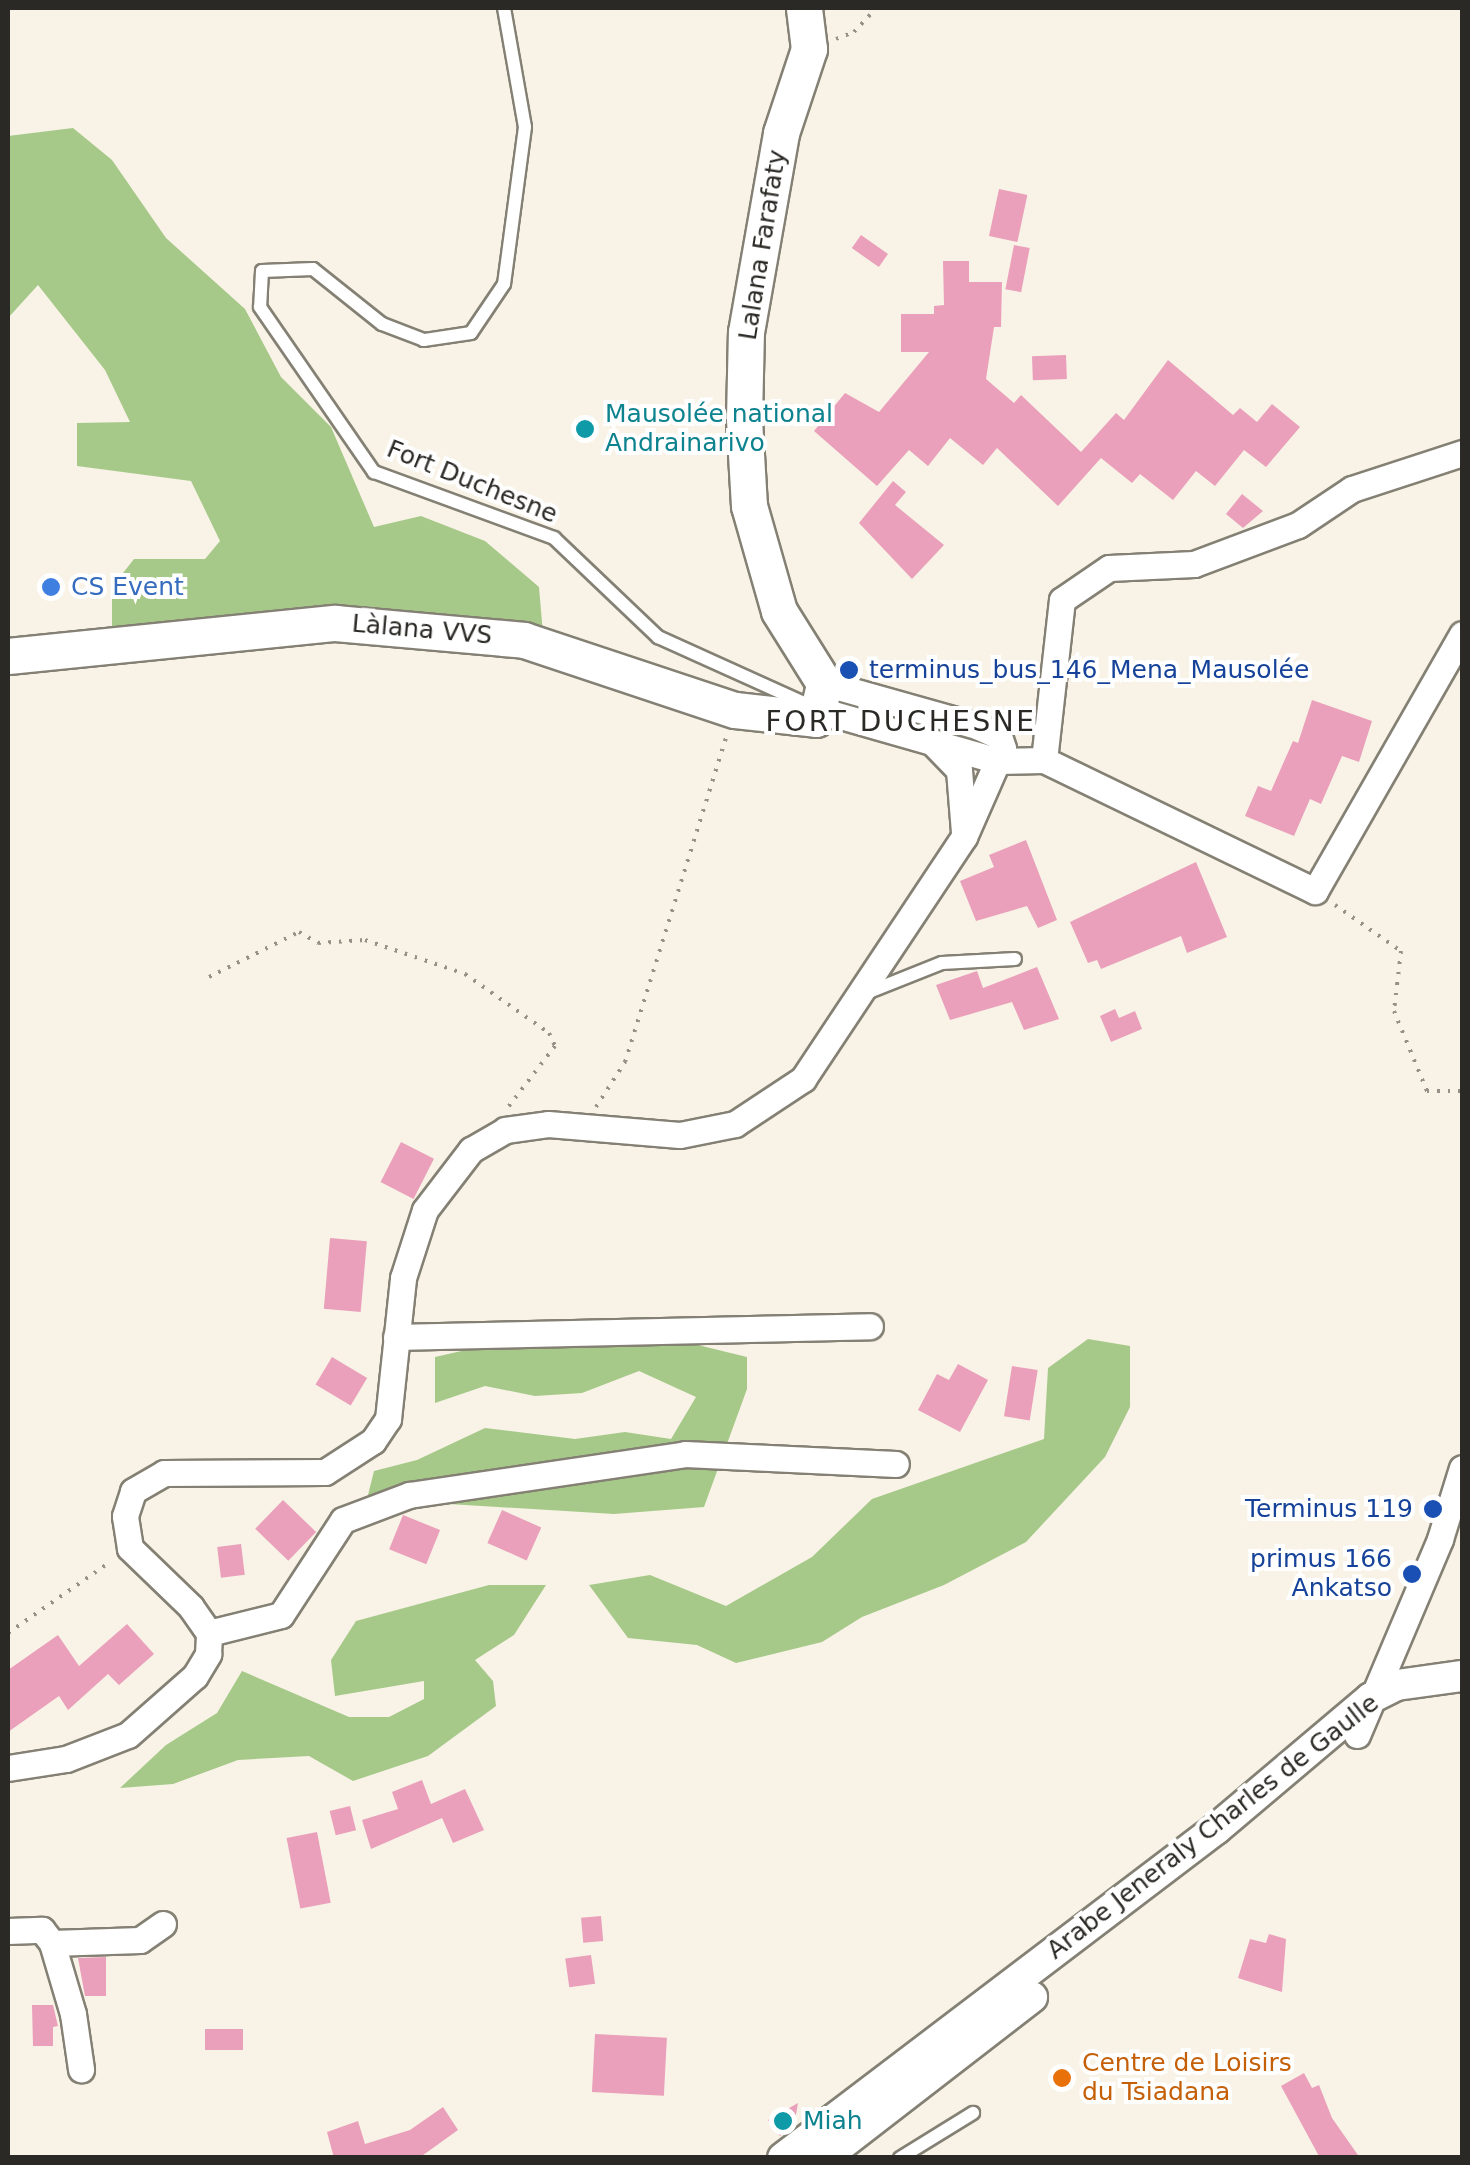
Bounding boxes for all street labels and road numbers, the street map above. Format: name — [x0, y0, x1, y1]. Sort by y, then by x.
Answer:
street label: Lalana Farafaty — [733, 148, 793, 342]
street label: Fort Duchesne — [382, 434, 562, 530]
street label: Làlana VVS — [351, 609, 493, 651]
street label: Arabe Jeneraly Charles de Gaulle — [1041, 1688, 1385, 1966]

